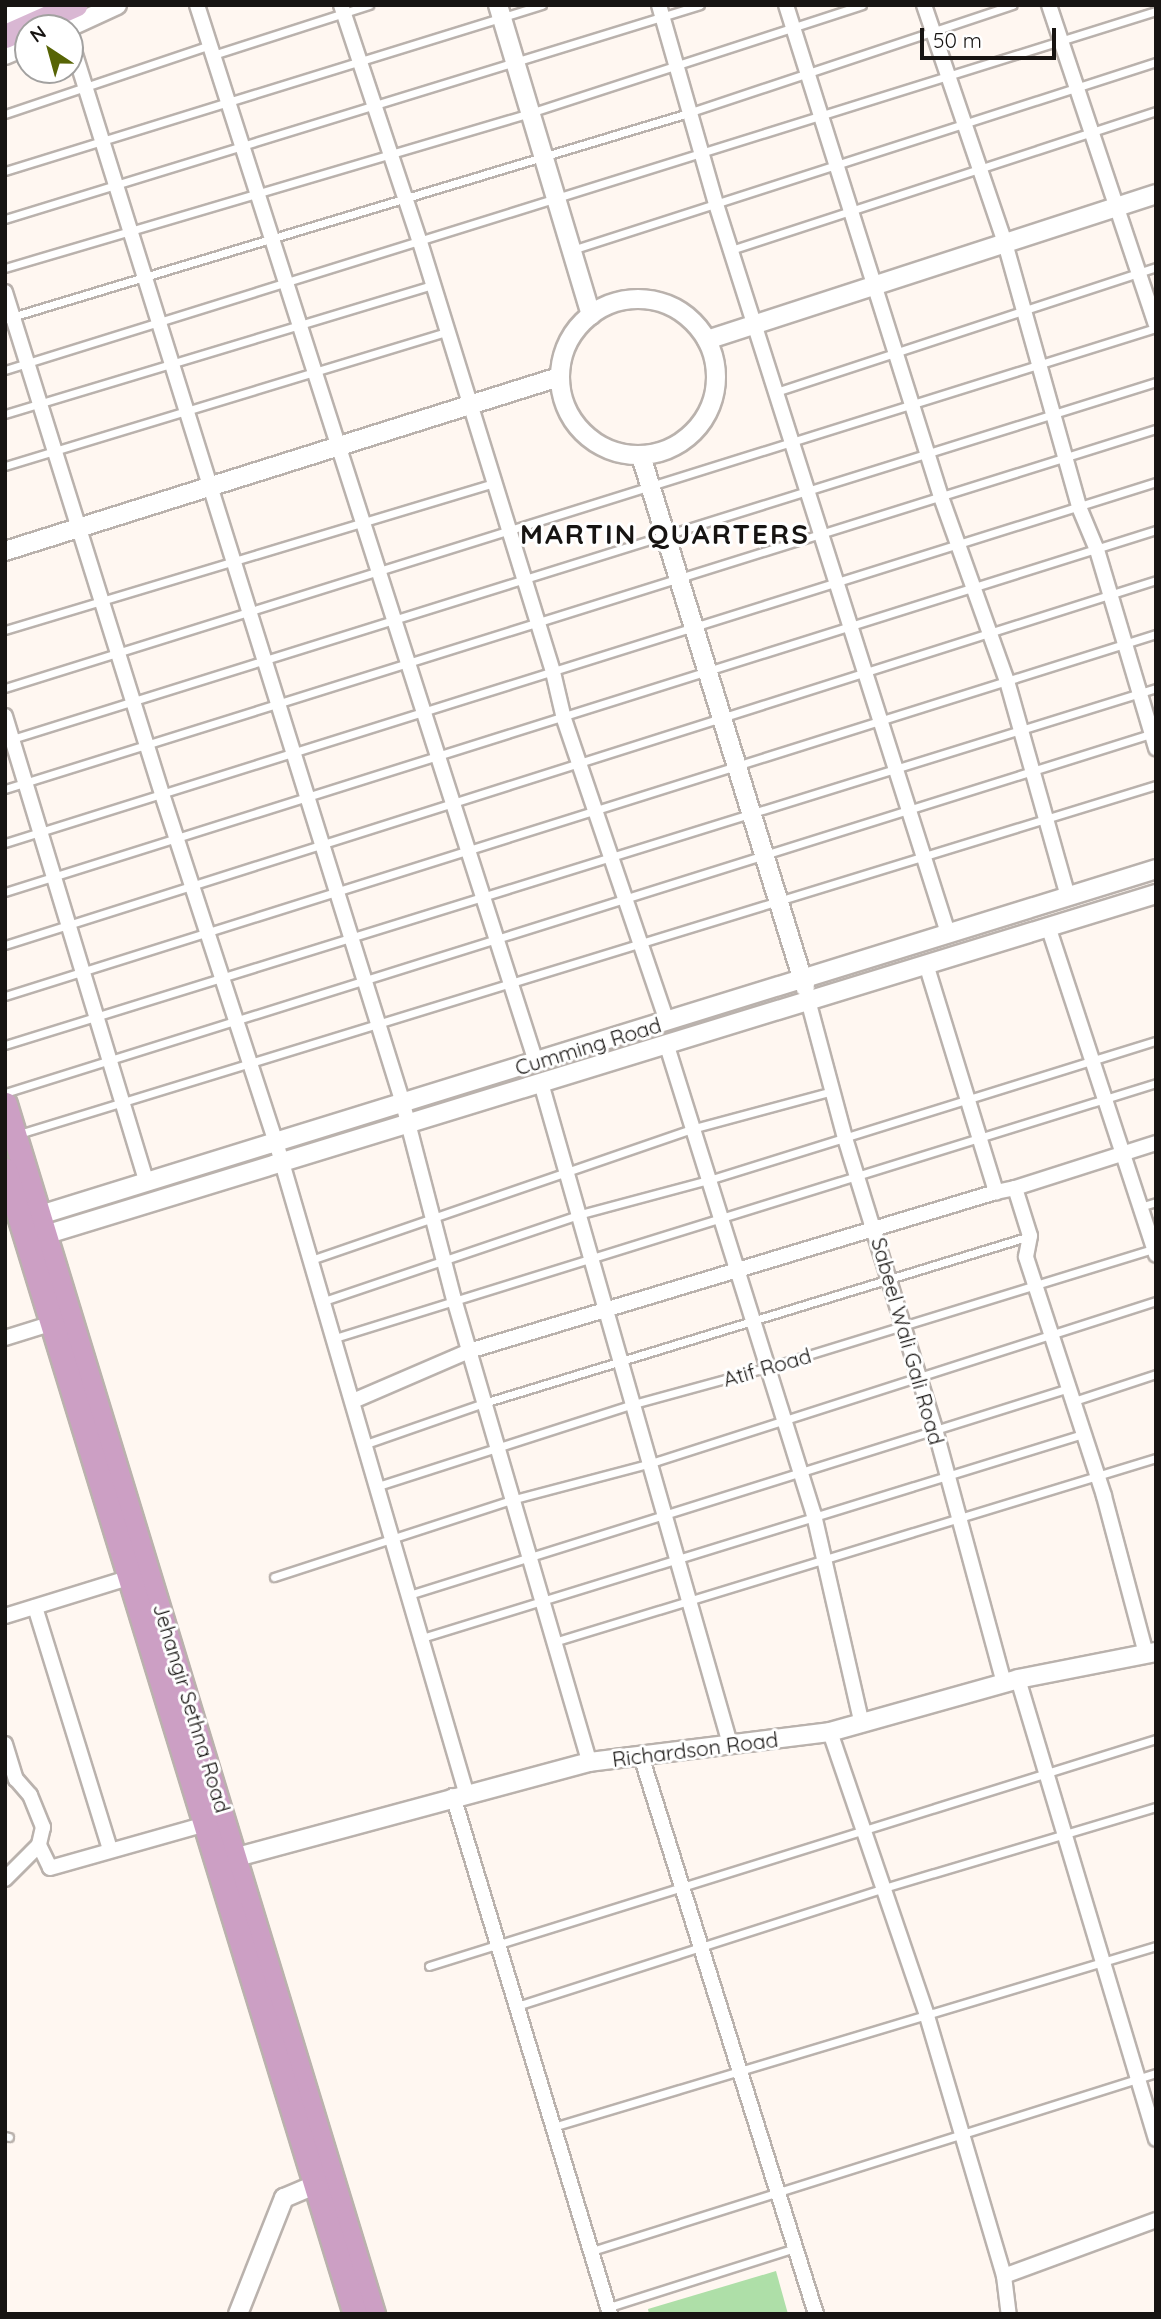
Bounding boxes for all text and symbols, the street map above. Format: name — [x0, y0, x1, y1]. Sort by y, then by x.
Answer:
north arrow — [14, 14, 84, 84]
scale bar — [923, 14, 1060, 58]
text: N — [25, 20, 51, 47]
text: 50 m — [933, 27, 982, 53]
district label: MARTIN QUARTERS — [522, 517, 808, 551]
street label: Cumming Road — [512, 1012, 664, 1080]
street label: Sabeel Wali Gali Road — [866, 1235, 950, 1447]
street label: Atif Road — [720, 1342, 814, 1392]
street label: Jehangir Sethna Road — [148, 1600, 236, 1816]
street label: Richardson Road — [611, 1726, 779, 1772]

